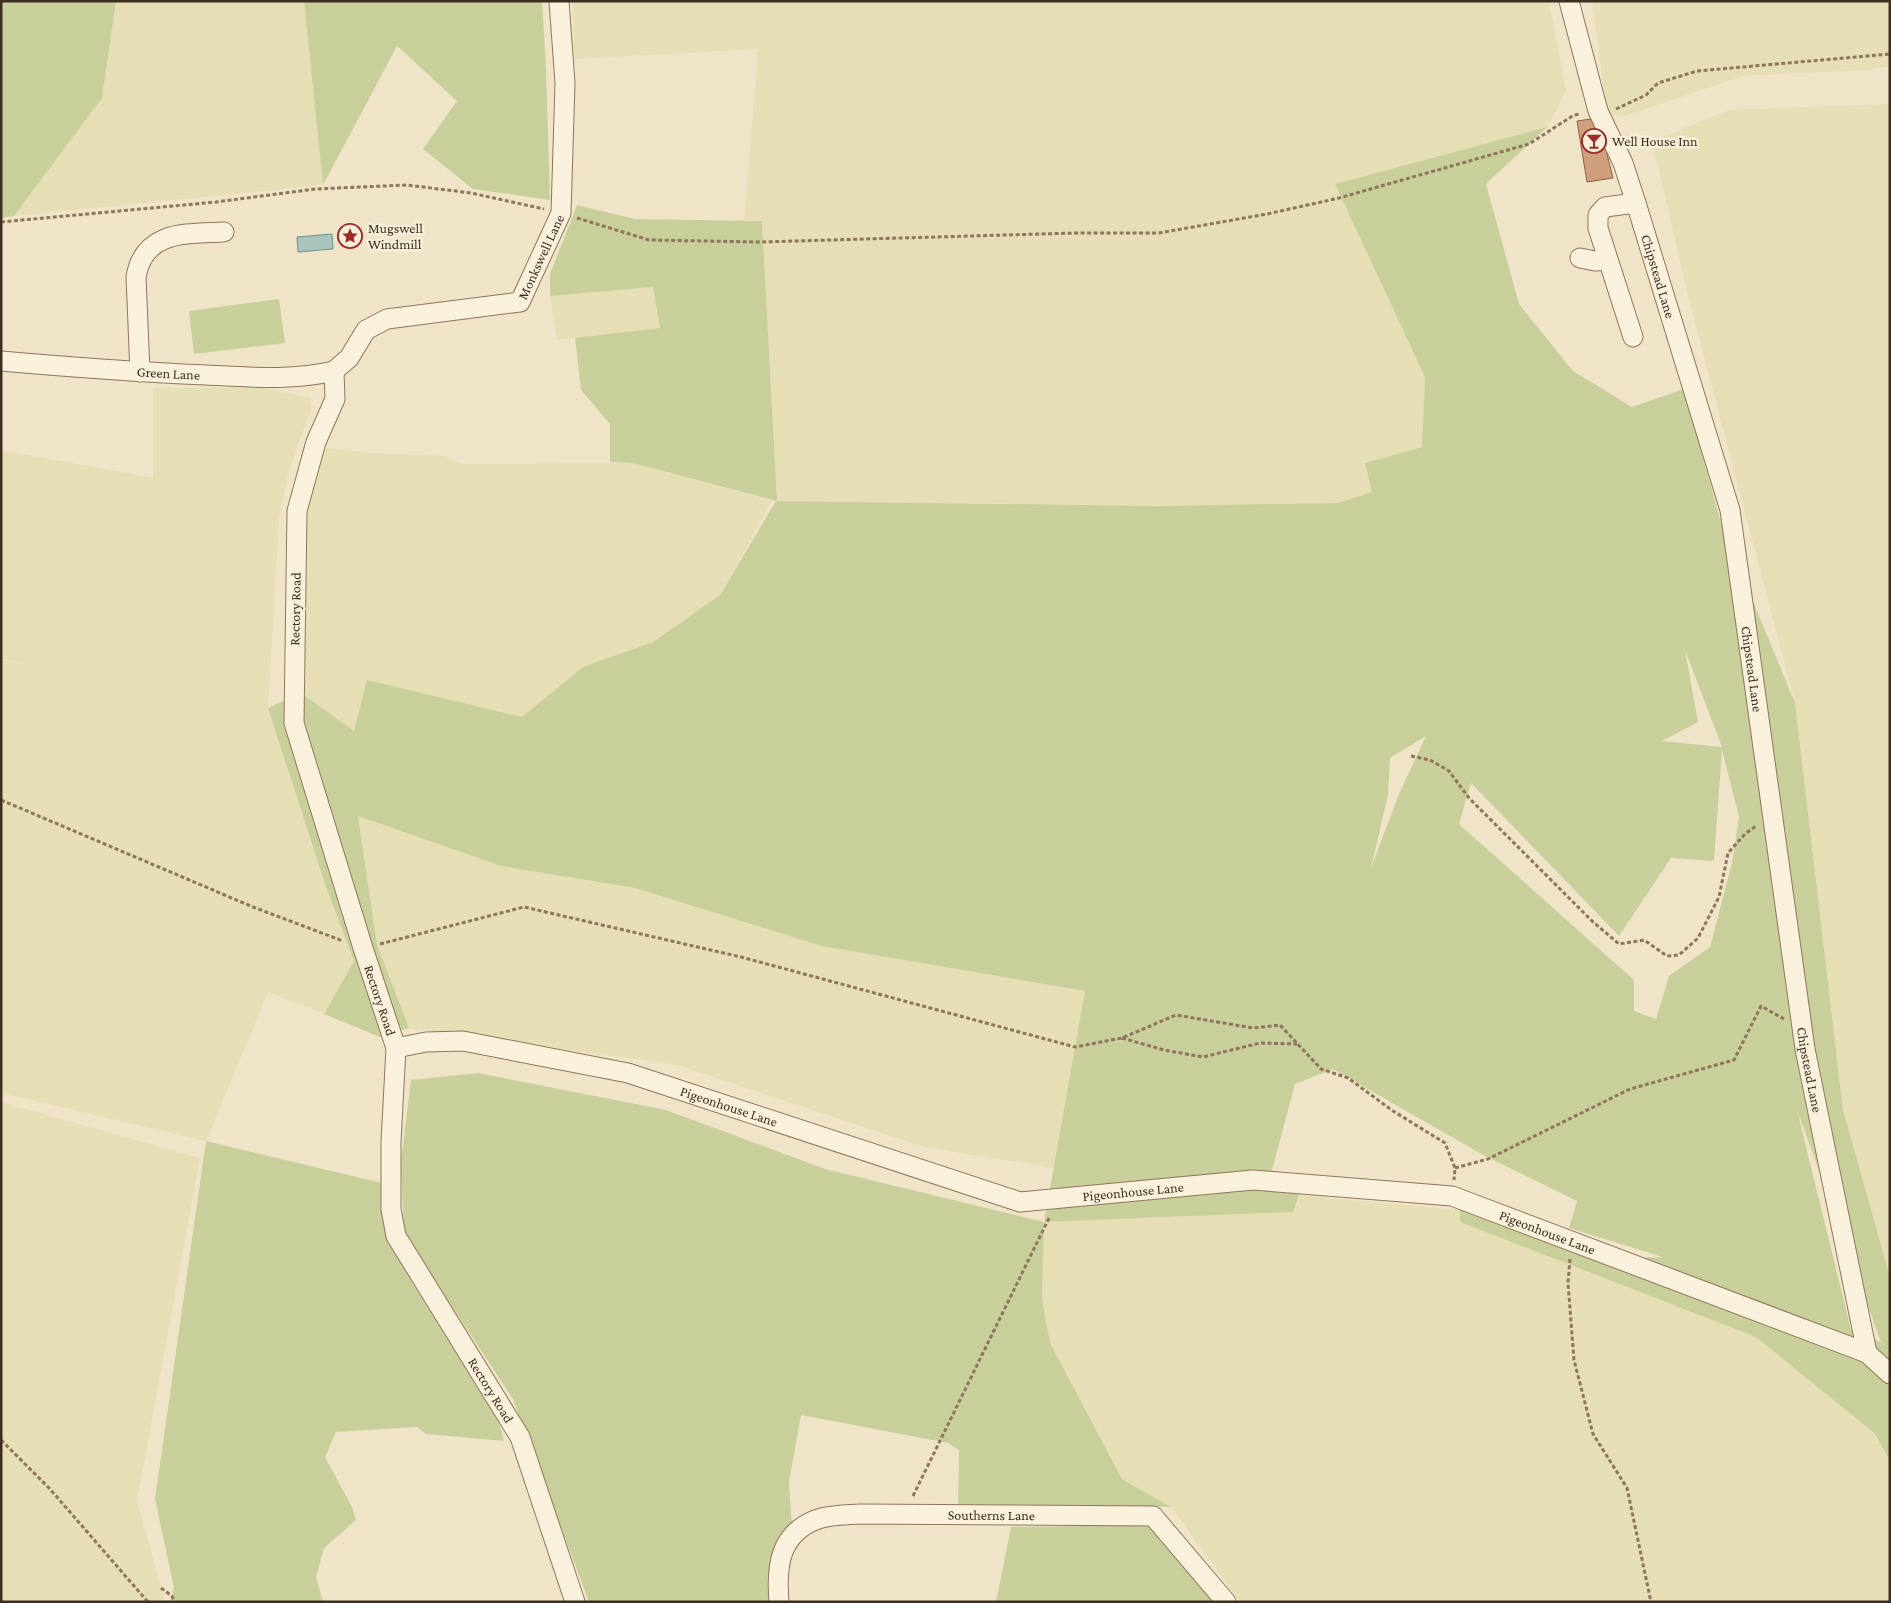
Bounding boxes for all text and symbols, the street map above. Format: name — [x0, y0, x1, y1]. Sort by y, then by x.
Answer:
bar icon: Well House Inn — [1581, 128, 1607, 154]
place label: Well House Inn — [1612, 133, 1698, 149]
street label: Monkswell Lane — [514, 212, 567, 302]
place label: Mugswell Windmill — [368, 220, 423, 252]
place icon: Mugswell Windmill — [337, 223, 363, 249]
street label: Chipstead Lane — [1638, 232, 1679, 320]
street label: Green Lane — [136, 363, 200, 383]
street label: Rectory Road — [286, 571, 304, 646]
street label: Chipstead Lane — [1738, 625, 1766, 713]
street label: Rectory Road — [361, 963, 400, 1038]
street label: Chipstead Lane — [1794, 1026, 1826, 1114]
street label: Pigeonhouse Lane — [678, 1083, 780, 1130]
street label: Pigeonhouse Lane — [1082, 1179, 1184, 1204]
street label: Pigeonhouse Lane — [1497, 1207, 1598, 1258]
street label: Rectory Road — [465, 1355, 518, 1426]
street label: Southerns Lane — [948, 1507, 1035, 1523]

